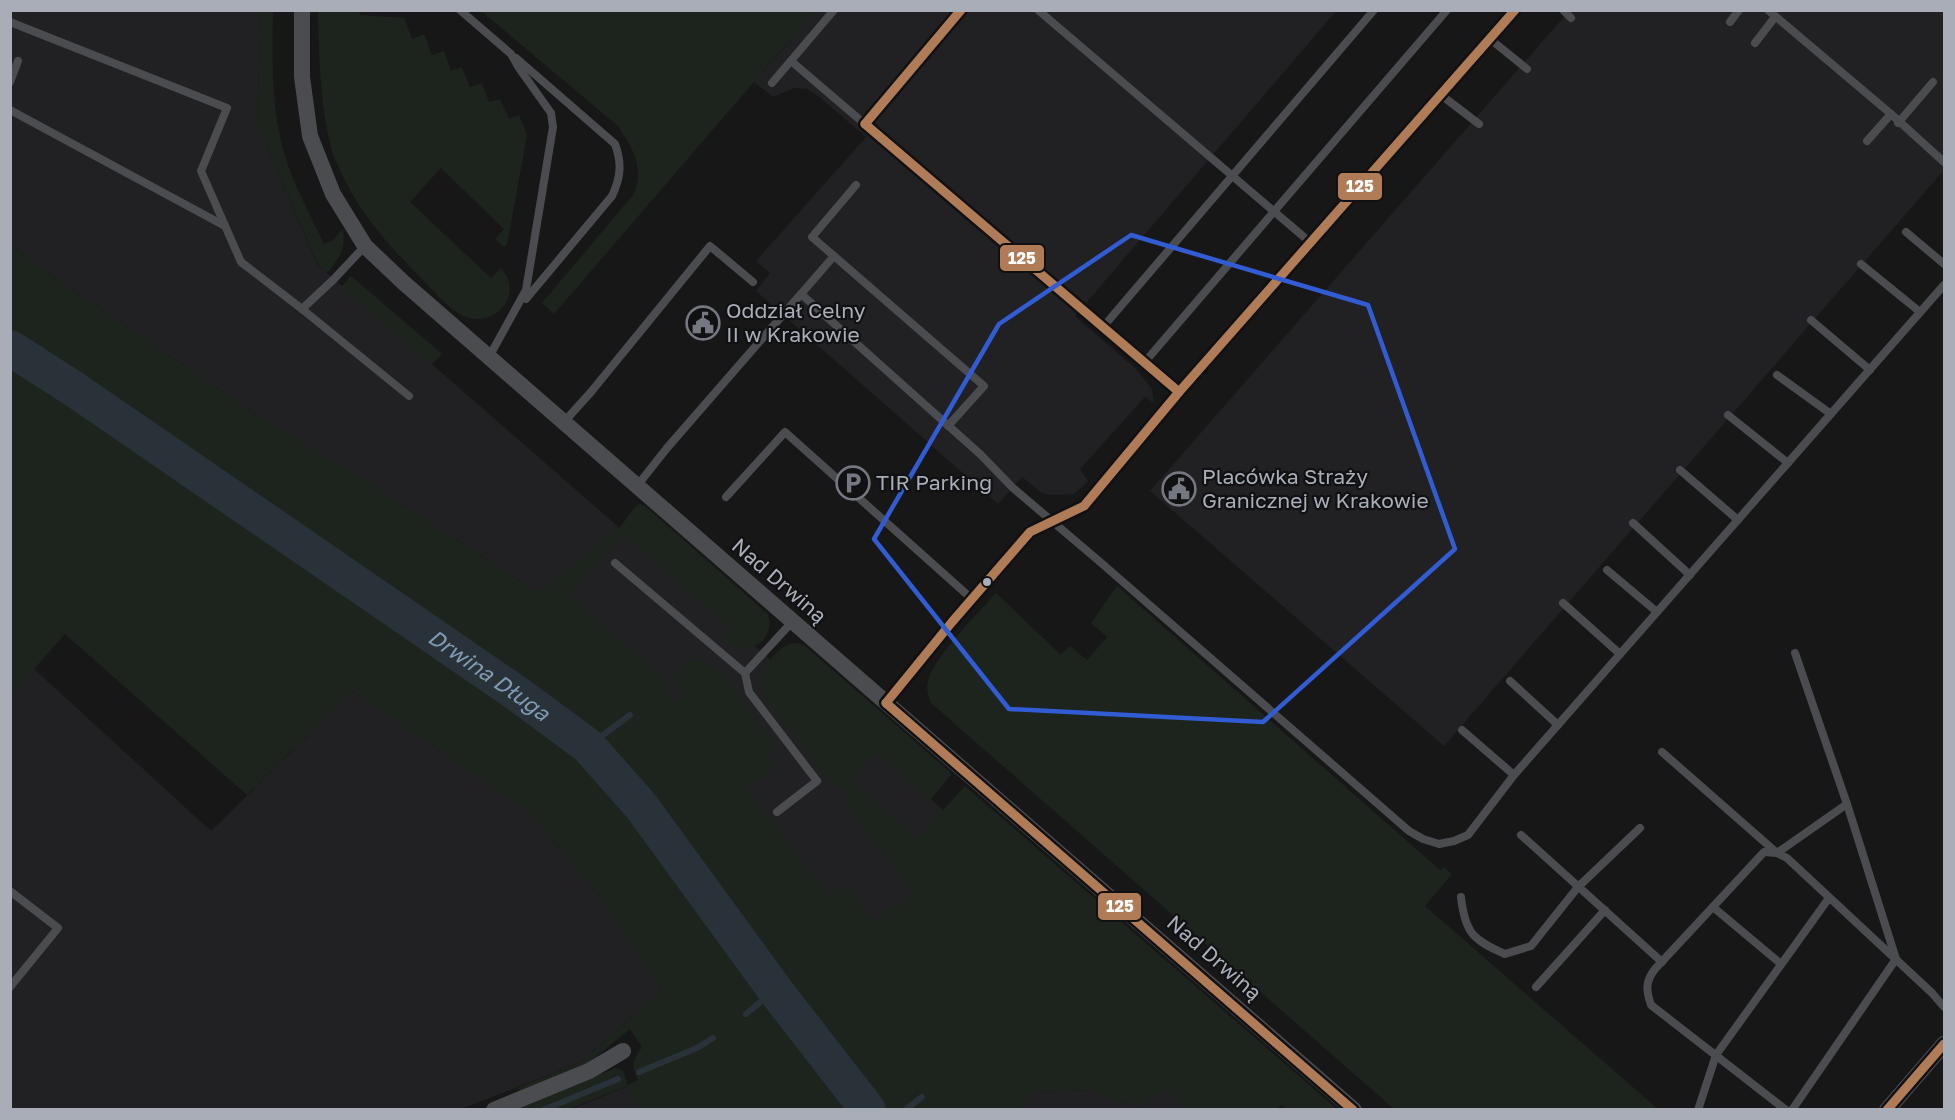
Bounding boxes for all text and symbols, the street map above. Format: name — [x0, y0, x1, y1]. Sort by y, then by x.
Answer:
line badge: 125 — [1337, 172, 1383, 201]
text: 125 — [1346, 176, 1374, 196]
line badge: 125 — [999, 244, 1045, 272]
text: 125 — [1008, 248, 1036, 268]
place label: Oddział Celny II w Krakowie — [726, 297, 866, 347]
public building icon: Oddział Celny II w Krakowie — [685, 305, 721, 341]
place label: Placówka Straży Granicznej w Krakowie — [1202, 463, 1429, 513]
parking icon: TIR Parking — [835, 465, 871, 501]
place label: TIR Parking — [876, 469, 992, 495]
public building icon: Placówka Straży Granicznej w Krakowie — [1161, 471, 1197, 507]
street label: Nad Drwiną — [727, 532, 832, 628]
unlabelled marker — [981, 576, 993, 588]
water label: Drwina Długa — [423, 623, 557, 727]
line badge: 125 — [1097, 892, 1142, 921]
text: 125 — [1106, 896, 1134, 916]
street label: Nad Drwiną — [1162, 909, 1267, 1005]

